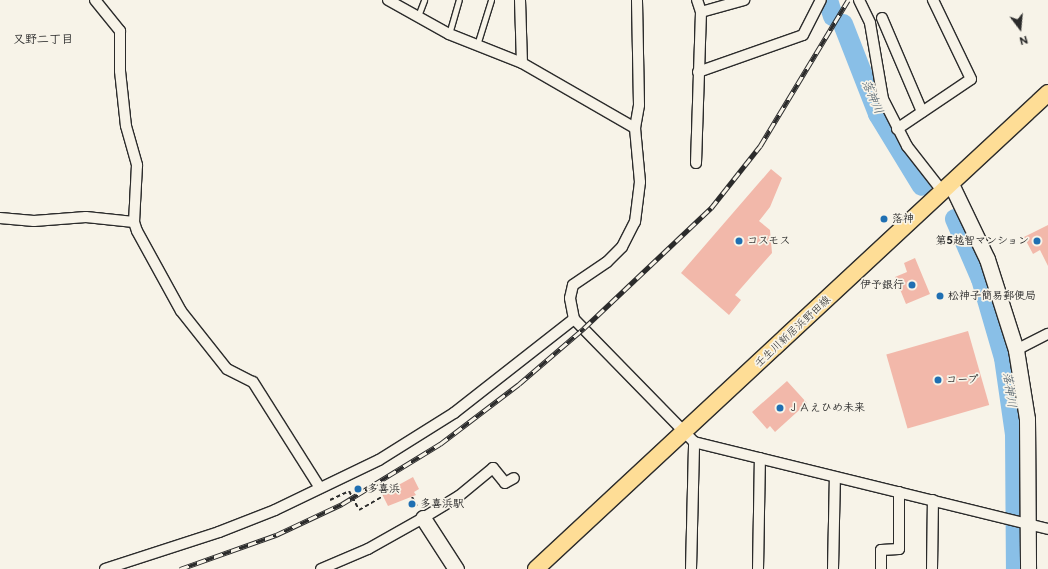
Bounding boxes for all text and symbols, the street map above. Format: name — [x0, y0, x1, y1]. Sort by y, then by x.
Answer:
north arrow — [1000, 8, 1040, 48]
district label: 又野二丁目 — [13, 33, 73, 47]
text: N — [1018, 33, 1029, 47]
water label: 落神川 — [858, 78, 886, 116]
place label: 落神 — [892, 212, 914, 226]
marker: 落神 — [879, 214, 889, 224]
place label: コスモス — [747, 234, 791, 248]
place label: 第5越智マンション — [935, 234, 1029, 248]
marker: コスモス — [734, 236, 744, 246]
marker: 第5越智マンション — [1032, 236, 1042, 246]
place label: 伊予銀行 — [860, 278, 904, 292]
marker: 伊予銀行 — [907, 280, 917, 290]
place label: 松神子簡易郵便局 — [948, 289, 1036, 303]
marker: 松神子簡易郵便局 — [935, 291, 945, 301]
street label: 壬生川新居浜野田線 — [752, 293, 834, 371]
water label: 落神川 — [999, 371, 1019, 409]
place label: コープ — [946, 373, 979, 387]
marker: コープ — [933, 375, 943, 385]
place label: ＪＡえひめ未来 — [788, 401, 865, 415]
marker: ＪＡえひめ未来 — [775, 403, 785, 413]
place label: 多喜浜 — [367, 482, 400, 496]
marker: 多喜浜 — [352, 483, 364, 495]
place label: 多喜浜駅 — [420, 497, 464, 511]
marker: 多喜浜駅 — [407, 499, 417, 509]

